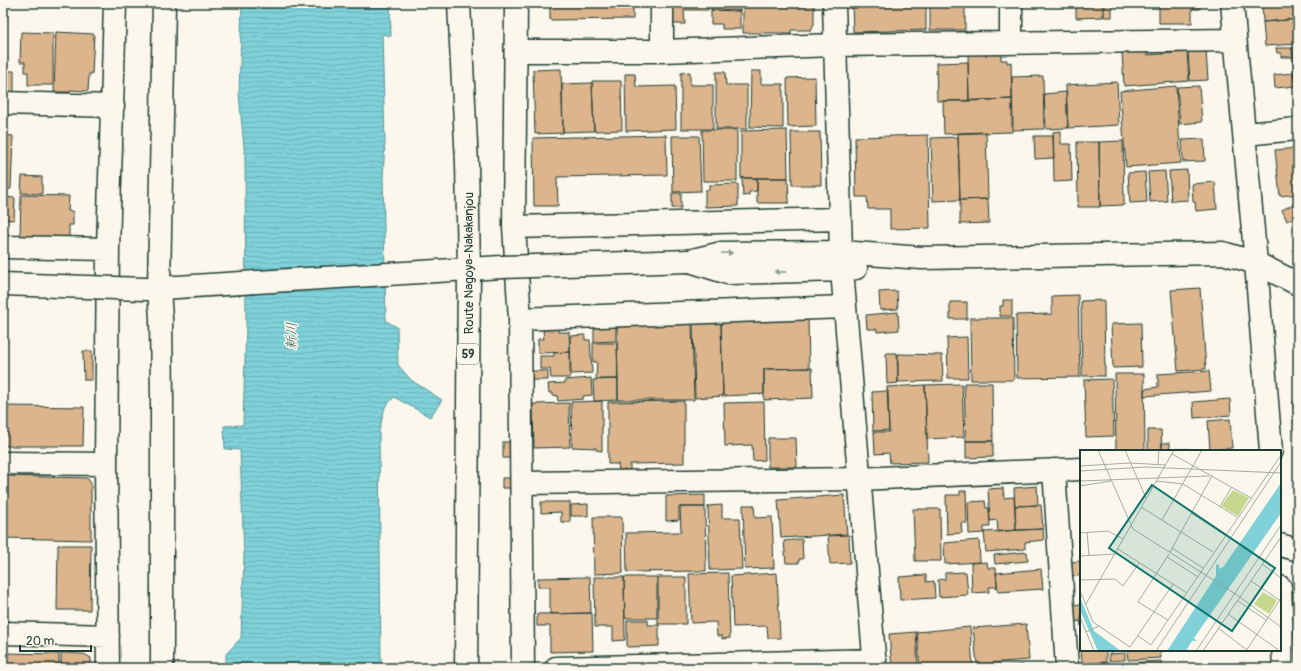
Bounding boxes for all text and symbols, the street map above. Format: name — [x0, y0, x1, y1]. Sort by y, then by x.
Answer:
street label: Route Nagoya-Nakakanjou — [461, 192, 477, 334]
one-way arrow — [721, 250, 734, 256]
one-way arrow — [774, 268, 786, 275]
water label: 新川 — [283, 322, 300, 350]
road number: 59 — [457, 344, 479, 364]
inset map — [1080, 450, 1281, 651]
scale bar — [20, 627, 91, 653]
text: 20 m — [26, 634, 55, 649]

